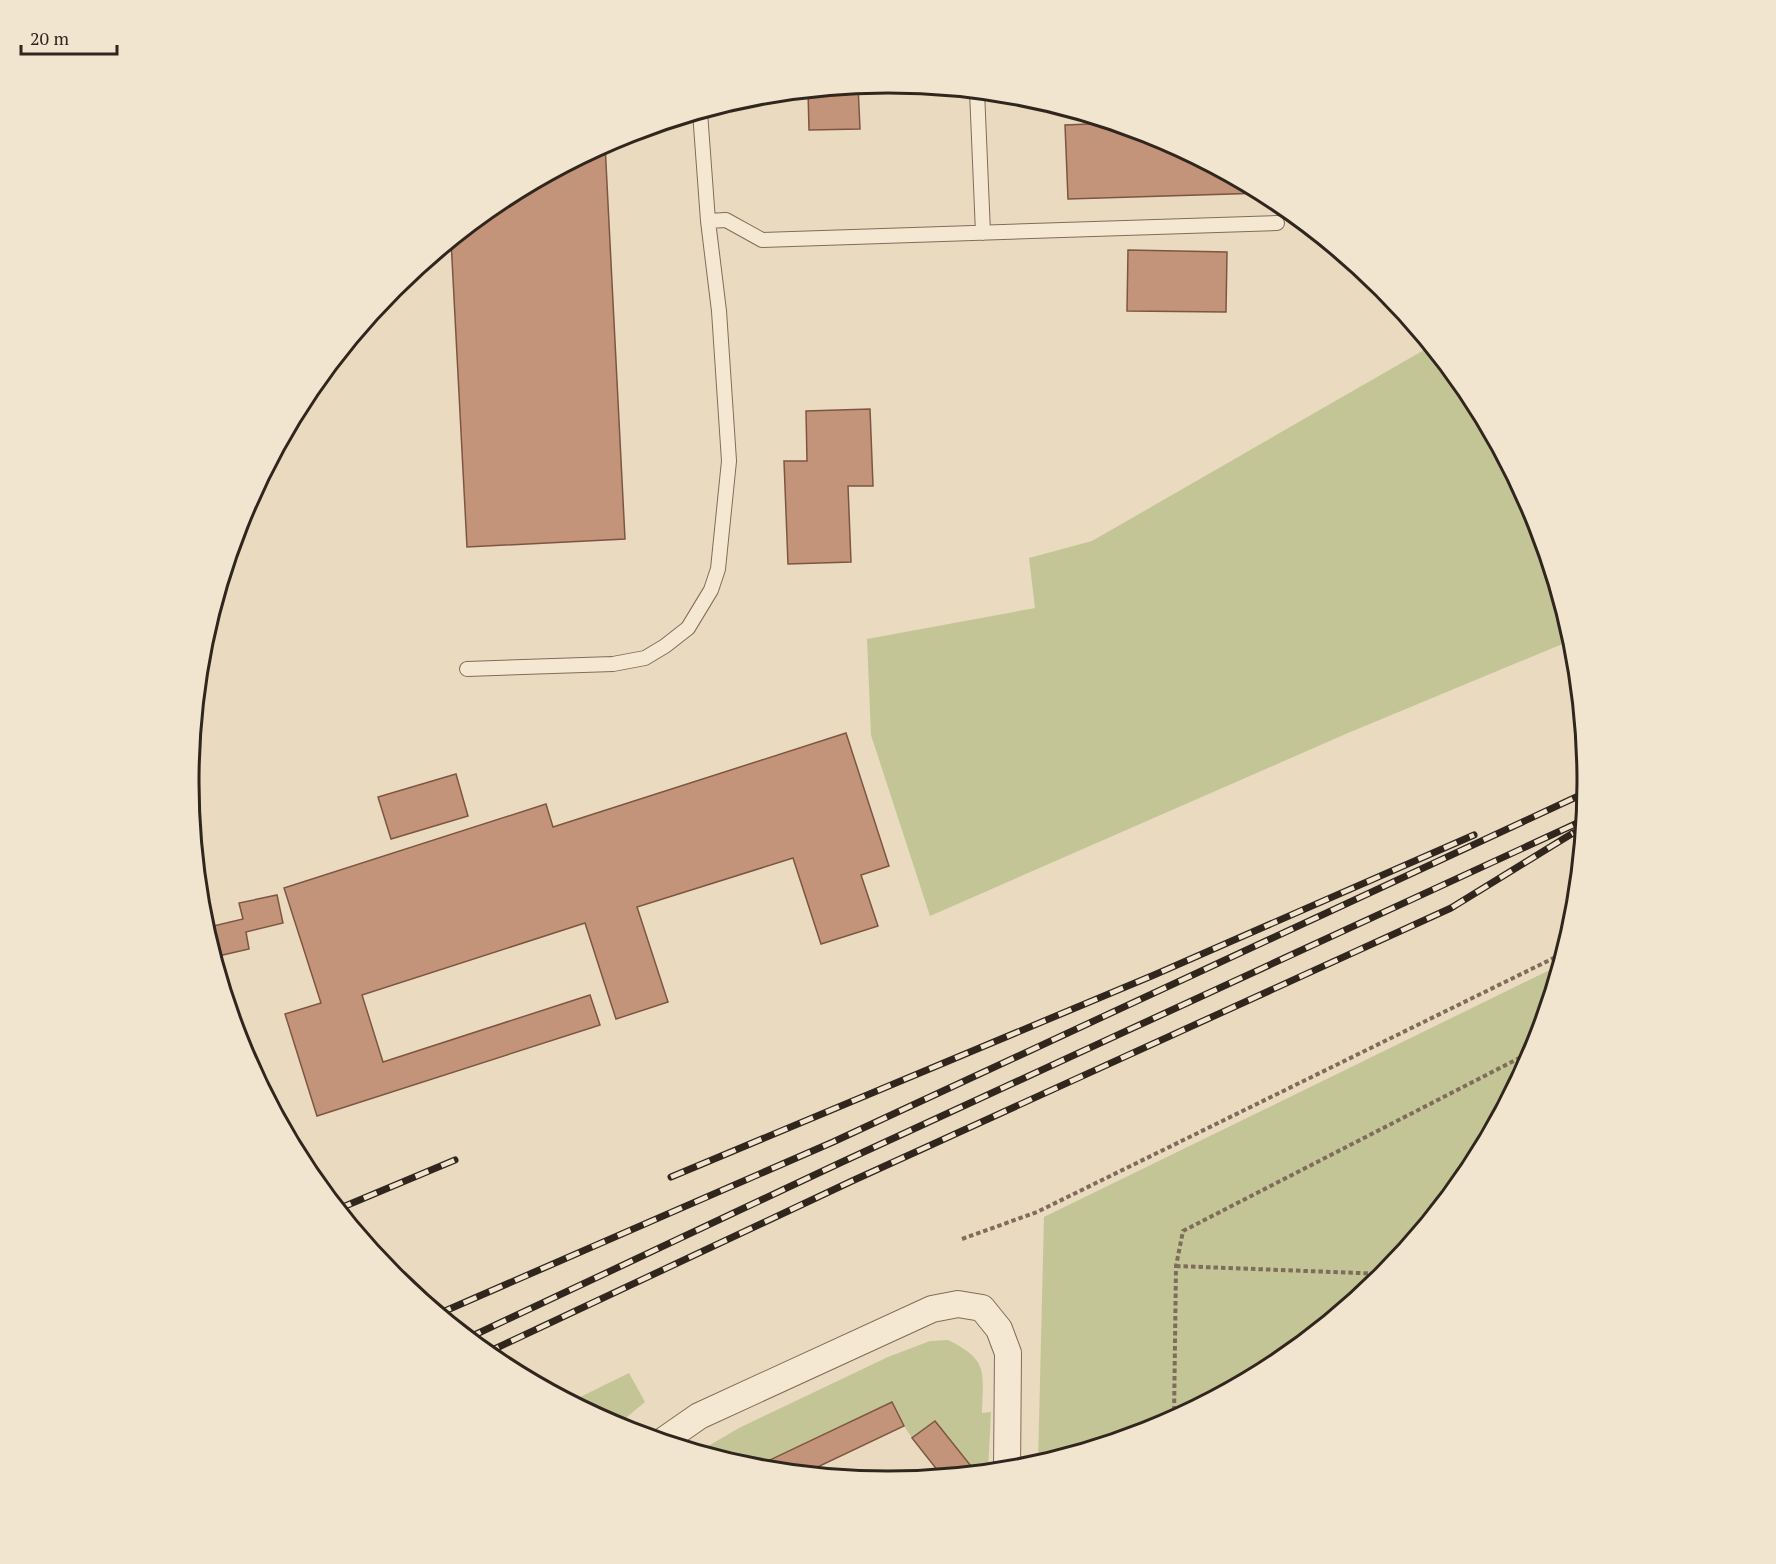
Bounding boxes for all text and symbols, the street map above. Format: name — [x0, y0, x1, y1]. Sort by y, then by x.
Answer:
scale bar — [21, 18, 117, 56]
text: 20 m — [30, 26, 70, 50]

